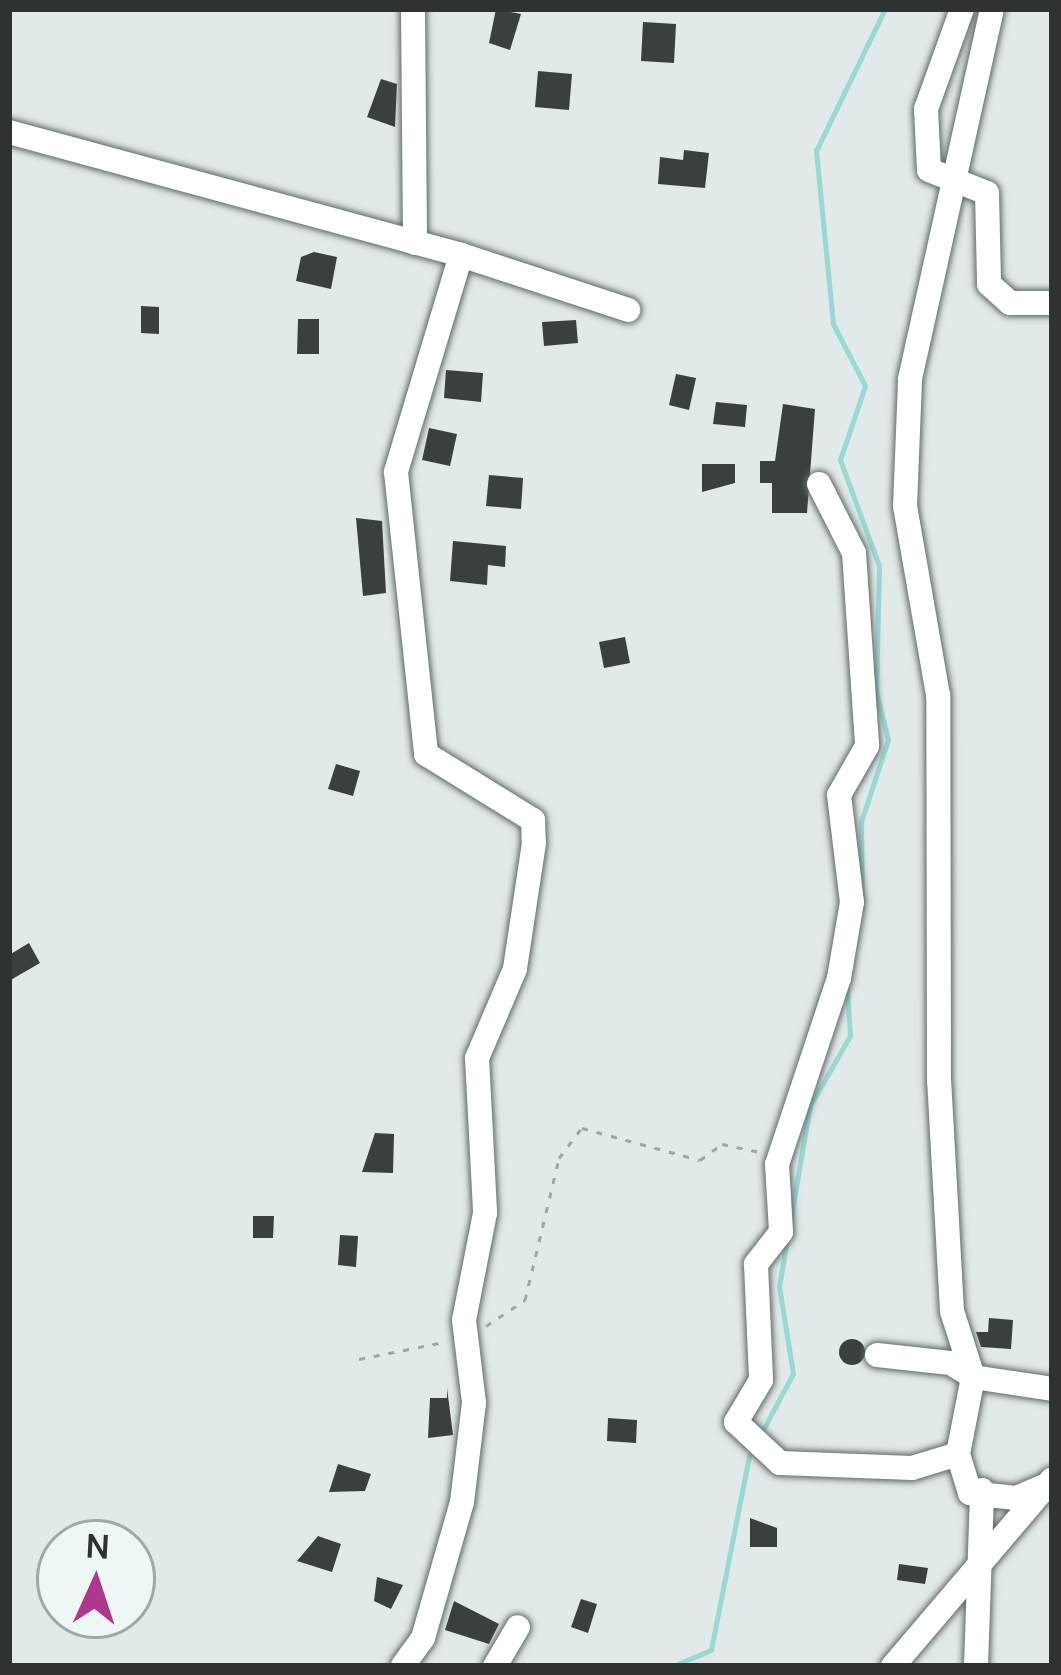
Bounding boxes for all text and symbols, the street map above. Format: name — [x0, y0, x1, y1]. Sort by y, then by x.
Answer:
north arrow — [36, 1519, 156, 1639]
text: N — [85, 1522, 111, 1569]

